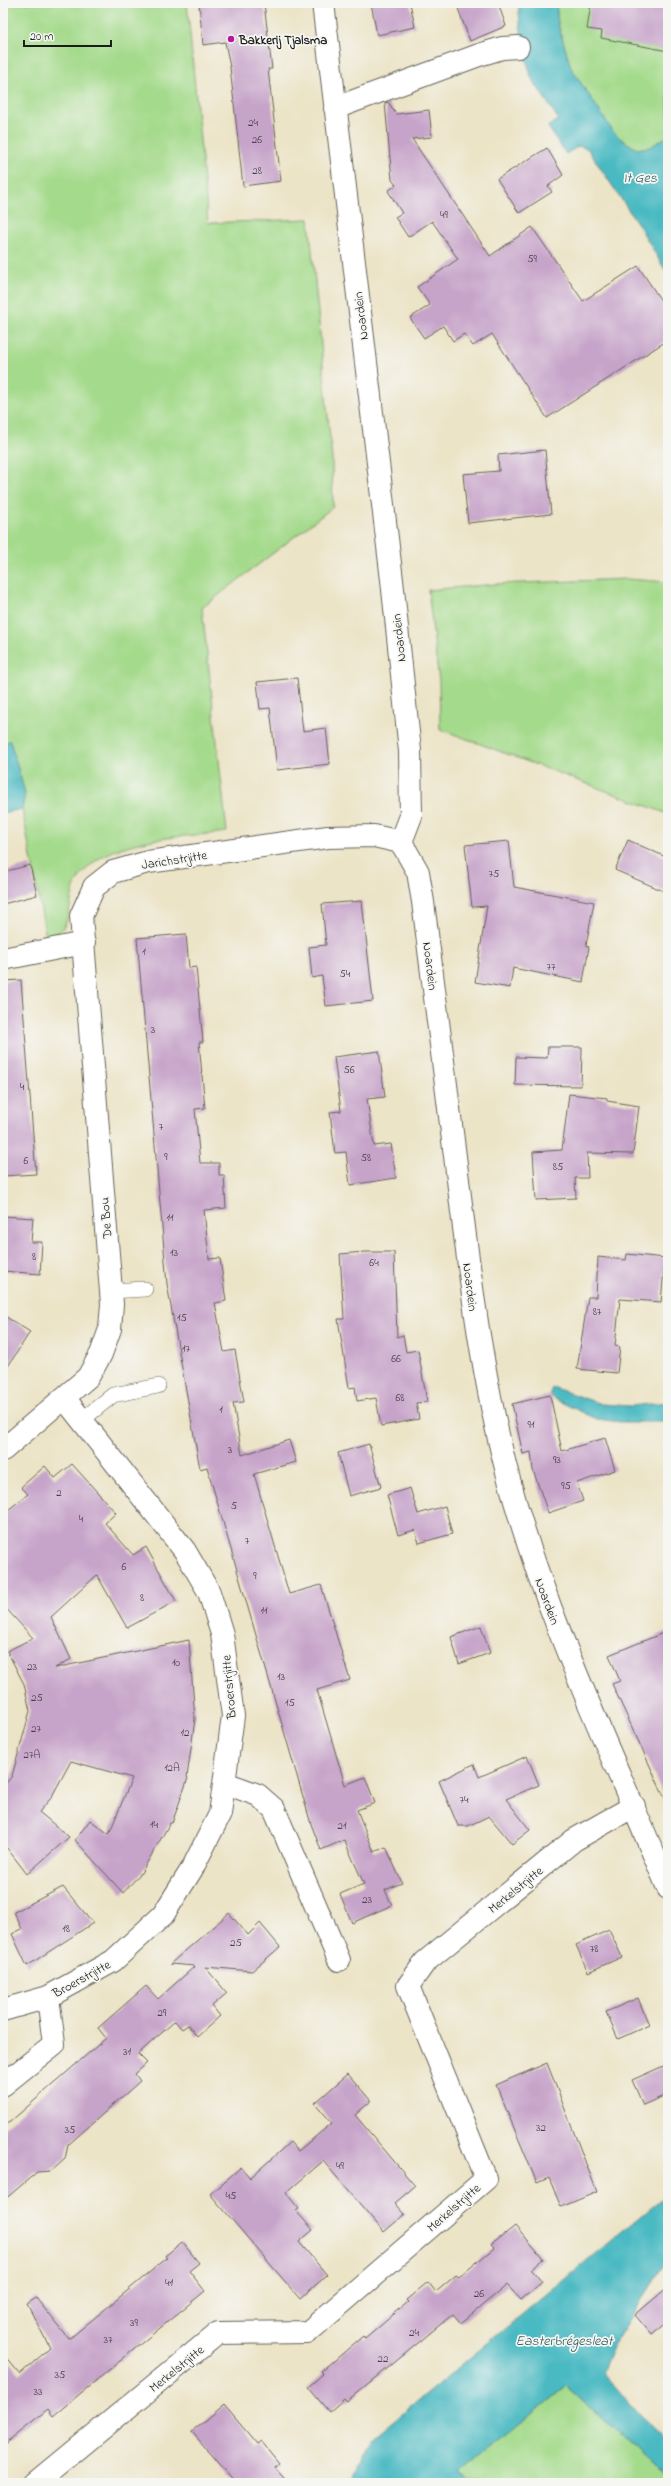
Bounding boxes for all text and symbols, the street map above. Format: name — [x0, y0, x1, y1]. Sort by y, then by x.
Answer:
scale bar — [24, 22, 111, 48]
text: 20 m — [30, 28, 53, 46]
place label: Bakkerij Tjalsma — [238, 31, 327, 50]
marker: Bakkerij Tjalsma — [226, 34, 236, 44]
house number: 24 — [248, 115, 258, 131]
house number: 26 — [252, 132, 262, 148]
house number: 28 — [252, 163, 262, 179]
water label: It Ges — [623, 168, 658, 189]
house number: 49 — [440, 207, 449, 223]
house number: 59 — [527, 251, 537, 267]
street label: Noardein — [349, 291, 374, 341]
street label: Noardein — [388, 613, 411, 663]
street label: Jarichstrjitte — [140, 846, 209, 875]
house number: 75 — [489, 866, 499, 882]
street label: Noardein — [417, 941, 442, 991]
house number: 1 — [142, 944, 146, 960]
house number: 77 — [546, 959, 556, 975]
house number: 54 — [340, 966, 351, 982]
house number: 3 — [151, 1022, 156, 1038]
house number: 56 — [343, 1062, 355, 1078]
house number: 4 — [20, 1079, 25, 1095]
house number: 7 — [159, 1119, 164, 1135]
house number: 9 — [164, 1149, 168, 1165]
house number: 58 — [361, 1150, 371, 1166]
house number: 6 — [24, 1153, 29, 1169]
house number: 85 — [553, 1159, 563, 1175]
street label: De Bou — [96, 1197, 117, 1240]
house number: 11 — [167, 1210, 174, 1226]
house number: 13 — [170, 1245, 178, 1261]
house number: 8 — [32, 1249, 36, 1265]
house number: 64 — [369, 1255, 379, 1271]
street label: Noardein — [457, 1262, 482, 1312]
house number: 87 — [593, 1304, 602, 1320]
house number: 15 — [177, 1310, 187, 1326]
house number: 17 — [182, 1341, 190, 1357]
house number: 66 — [391, 1351, 401, 1367]
house number: 68 — [396, 1390, 404, 1406]
house number: 1 — [219, 1402, 223, 1418]
house number: 91 — [528, 1417, 535, 1433]
house number: 3 — [228, 1442, 233, 1458]
house number: 93 — [553, 1452, 561, 1468]
house number: 95 — [561, 1478, 571, 1494]
house number: 2 — [56, 1485, 62, 1501]
house number: 5 — [231, 1498, 237, 1514]
house number: 4 — [79, 1511, 84, 1527]
house number: 7 — [245, 1533, 250, 1549]
house number: 6 — [122, 1559, 127, 1575]
house number: 9 — [253, 1568, 257, 1584]
street label: Noardein — [529, 1575, 564, 1628]
house number: 8 — [140, 1590, 144, 1606]
house number: 11 — [261, 1603, 268, 1619]
street label: Broerstrjitte — [217, 1654, 242, 1721]
house number: 10 — [172, 1655, 180, 1671]
house number: 23 — [27, 1659, 37, 1675]
house number: 13 — [277, 1669, 285, 1685]
house number: 25 — [31, 1690, 43, 1706]
house number: 15 — [285, 1695, 295, 1711]
house number: 27 — [31, 1721, 41, 1737]
house number: 12 — [181, 1725, 190, 1741]
house number: 27A — [24, 1747, 41, 1763]
house number: 12A — [164, 1760, 180, 1776]
house number: 74 — [459, 1792, 469, 1808]
house number: 14 — [150, 1817, 158, 1833]
house number: 21 — [338, 1818, 347, 1834]
street label: Merkelstrjitte — [484, 1862, 548, 1918]
house number: 23 — [362, 1892, 372, 1908]
house number: 18 — [62, 1921, 70, 1937]
house number: 25 — [230, 1935, 242, 1951]
house number: 78 — [590, 1941, 598, 1957]
street label: Broerstrjitte — [48, 1955, 114, 2004]
house number: 29 — [158, 2005, 167, 2021]
house number: 31 — [123, 2044, 132, 2060]
house number: 32 — [536, 2120, 547, 2136]
house number: 35 — [65, 2122, 75, 2138]
house number: 49 — [336, 2158, 345, 2174]
street label: Merkelstrjitte — [423, 2179, 485, 2237]
house number: 45 — [226, 2188, 236, 2204]
house number: 41 — [165, 2275, 174, 2291]
house number: 26 — [474, 2286, 484, 2302]
house number: 39 — [130, 2315, 139, 2331]
house number: 24 — [409, 2325, 419, 2341]
water label: Easterbrégesleat — [515, 2331, 614, 2352]
house number: 37 — [103, 2332, 113, 2348]
street label: Merkelstrjitte — [145, 2341, 209, 2397]
house number: 22 — [378, 2351, 389, 2367]
house number: 35 — [55, 2367, 65, 2383]
house number: 33 — [33, 2384, 43, 2400]

